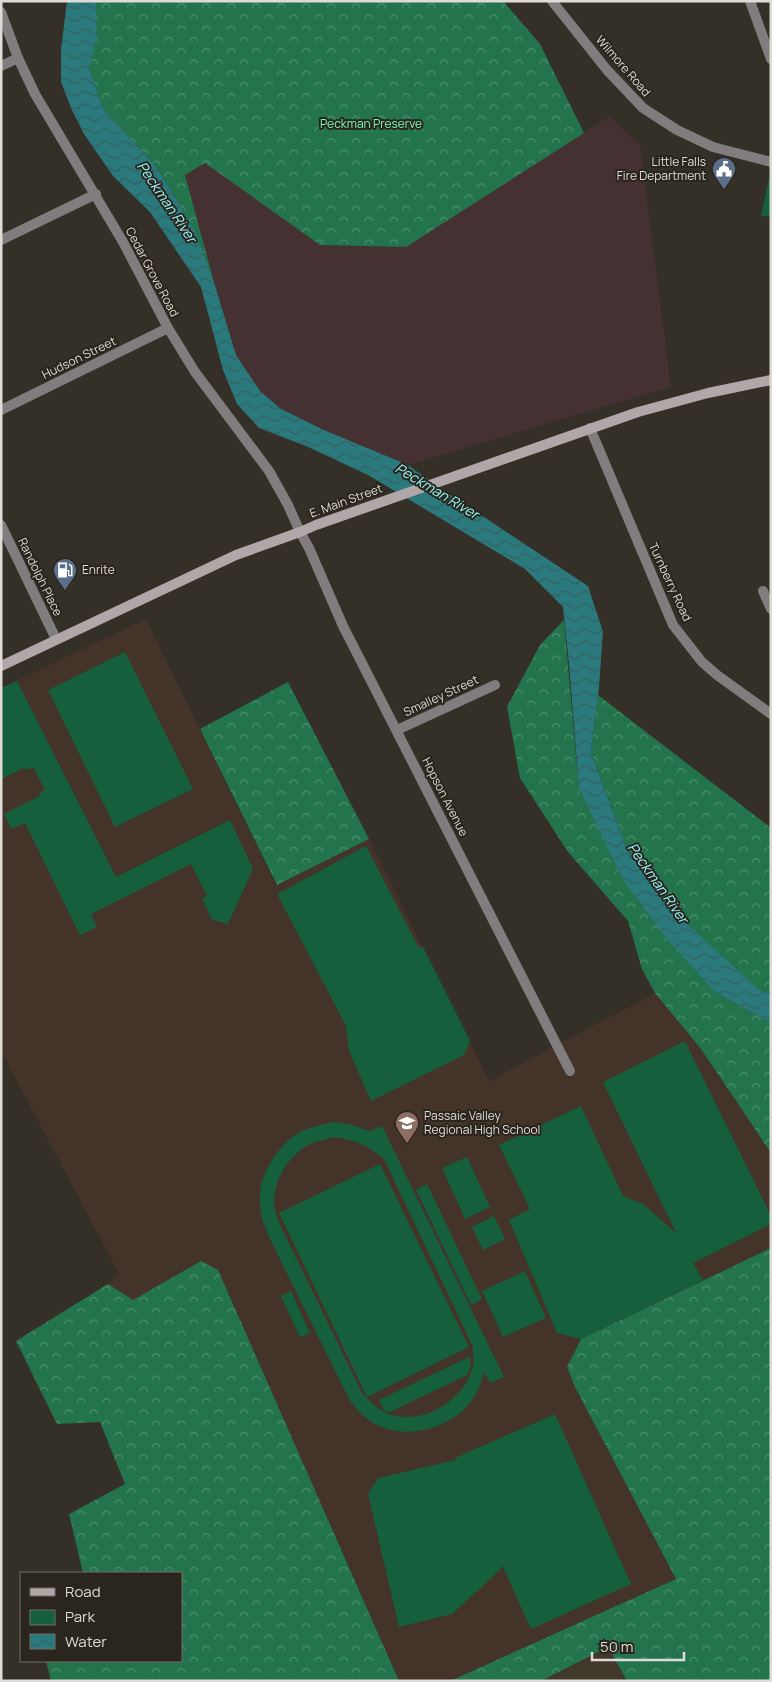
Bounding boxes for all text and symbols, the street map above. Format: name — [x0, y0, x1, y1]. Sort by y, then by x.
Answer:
street label: Wilmore Road — [592, 31, 655, 100]
park label: Peckman Preserve — [320, 115, 422, 132]
place label: Little Falls Fire Department — [617, 153, 706, 184]
public building icon: Little Falls Fire Department — [711, 156, 737, 190]
water label: Peckman River — [133, 157, 203, 248]
street label: Cedar Grove Road — [122, 224, 183, 320]
street label: Hudson Street — [39, 332, 119, 383]
water label: Peckman River — [392, 458, 484, 524]
street label: E. Main Street — [307, 479, 385, 522]
street label: Randolph Place — [14, 535, 67, 619]
street label: Turnberry Road — [645, 540, 696, 624]
fuel station icon: Enrite — [52, 557, 78, 591]
place label: Enrite — [82, 561, 115, 578]
street label: Smalley Street — [401, 671, 481, 720]
street label: Hopson Avenue — [418, 754, 473, 839]
water label: Peckman River — [624, 839, 694, 928]
place label: Passaic Valley Regional High School — [424, 1107, 540, 1138]
school or university icon: Passaic Valley Regional High School — [394, 1110, 420, 1144]
legend — [20, 1572, 182, 1662]
text: Road — [65, 1581, 101, 1602]
text: Park — [65, 1606, 95, 1627]
scale bar — [592, 1630, 684, 1662]
text: Water — [65, 1631, 107, 1652]
text: 50 m — [600, 1636, 634, 1657]

